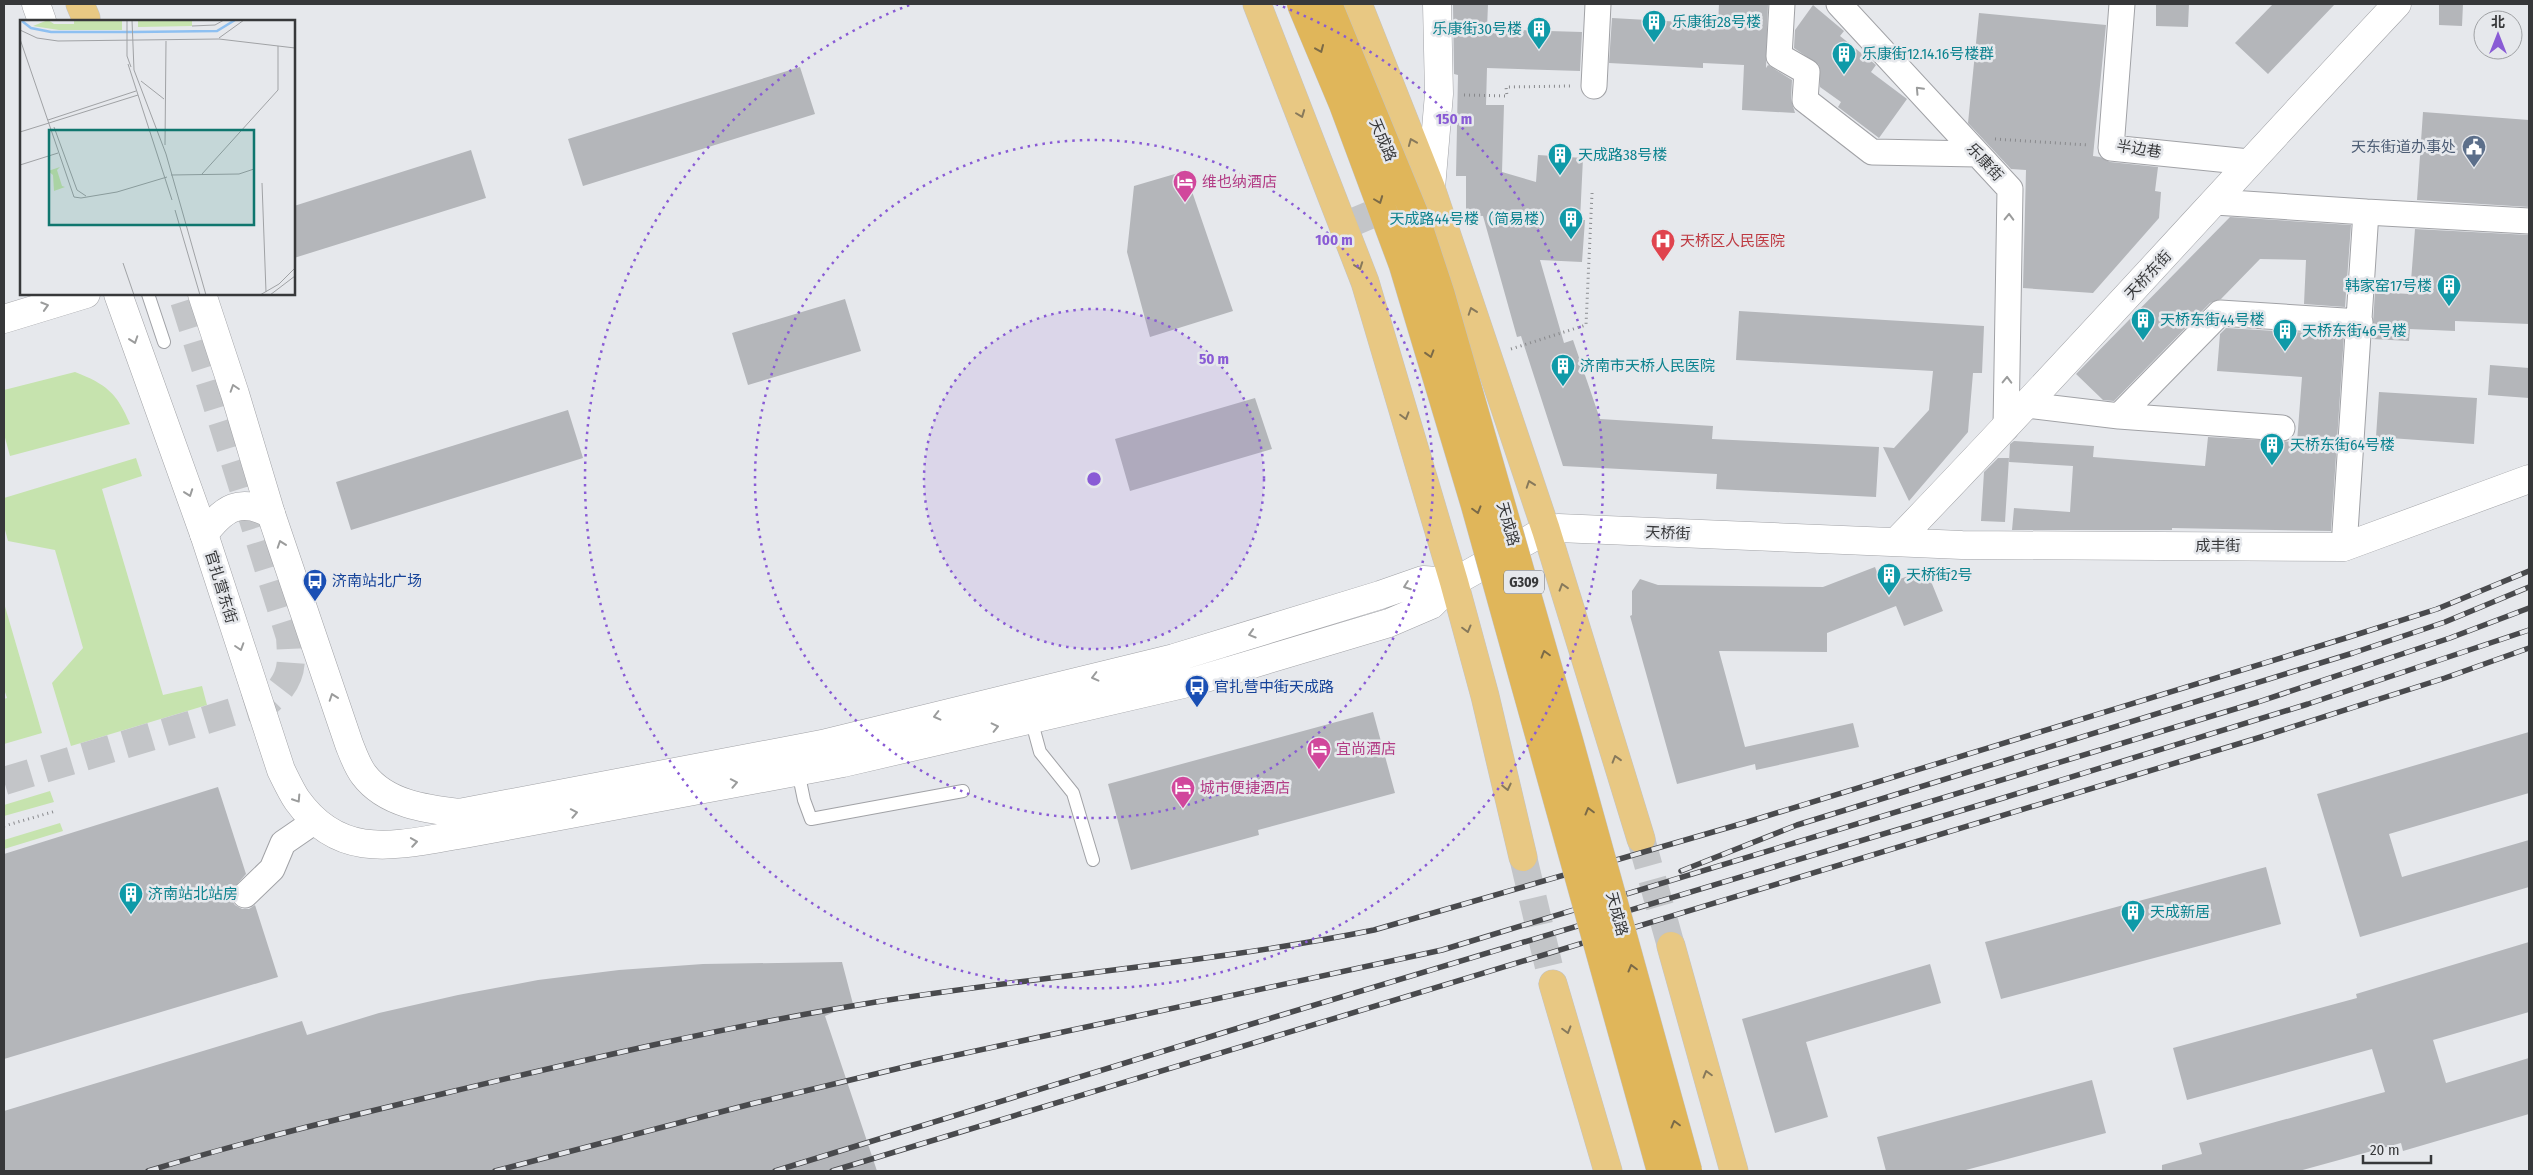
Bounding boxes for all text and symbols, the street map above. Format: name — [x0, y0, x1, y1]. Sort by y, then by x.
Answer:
building icon: 乐康街28号楼 — [1641, 9, 1667, 43]
north arrow — [2473, 10, 2523, 60]
place label: 乐康街28号楼 — [1672, 13, 1761, 31]
text: 北 — [2491, 14, 2505, 31]
building icon: 乐康街30号楼 — [1526, 16, 1552, 50]
inset map — [20, 20, 295, 295]
place label: 乐康街30号楼 — [1432, 20, 1522, 38]
building icon: 乐康街12.14.16号楼群 — [1831, 41, 1857, 75]
one-way arrow — [1314, 44, 1324, 53]
place label: 乐康街12.14.16号楼群 — [1862, 45, 1994, 63]
one-way arrow — [1916, 87, 1925, 96]
one-way arrow — [1295, 110, 1305, 118]
text: 150 m — [1436, 110, 1472, 128]
street label: 天成路 — [1366, 116, 1400, 164]
public building icon: 天东街道办事处 — [2461, 134, 2487, 168]
street label: 半边巷 — [2115, 137, 2163, 161]
one-way arrow — [1408, 138, 1418, 147]
place label: 天东街道办事处 — [2351, 138, 2456, 156]
street label: 乐康街 — [1963, 139, 2007, 185]
building icon: 天成路38号楼 — [1547, 142, 1573, 176]
place label: 天成路38号楼 — [1578, 146, 1667, 164]
hotel icon: 维也纳酒店 — [1172, 169, 1198, 203]
place label: 维也纳酒店 — [1202, 173, 1277, 191]
one-way arrow — [1373, 195, 1383, 204]
building icon: 天成路44号楼（简易楼） — [1558, 206, 1584, 240]
place label: 天成路44号楼（简易楼） — [1389, 210, 1554, 228]
one-way arrow — [2004, 213, 2014, 220]
hospital icon: 天桥区人民医院 — [1650, 228, 1676, 262]
text: 100 m — [1315, 231, 1353, 249]
place label: 天桥区人民医院 — [1680, 232, 1785, 250]
street label: 天桥东街 — [2121, 247, 2175, 303]
one-way arrow — [1353, 261, 1363, 270]
building icon: 韩家窑17号楼 — [2436, 273, 2462, 307]
place label: 韩家窑17号楼 — [2345, 277, 2432, 295]
one-way arrow — [40, 302, 48, 312]
building icon: 天桥东街44号楼 — [2130, 307, 2156, 341]
one-way arrow — [1468, 308, 1478, 316]
place label: 天桥东街44号楼 — [2160, 311, 2265, 329]
building icon: 天桥东街46号楼 — [2272, 318, 2298, 352]
place label: 天桥东街46号楼 — [2302, 322, 2407, 340]
one-way arrow — [128, 335, 138, 344]
text: 50 m — [1199, 350, 1229, 368]
one-way arrow — [1425, 350, 1435, 358]
building icon: 济南市天桥人民医院 — [1550, 353, 1576, 387]
place label: 济南市天桥人民医院 — [1580, 357, 1715, 375]
one-way arrow — [2002, 375, 2012, 383]
one-way arrow — [229, 385, 239, 393]
one-way arrow — [1399, 412, 1409, 420]
building icon: 天桥东街64号楼 — [2259, 432, 2285, 466]
place label: 天桥东街64号楼 — [2290, 436, 2395, 454]
centre of rings — [1085, 470, 1103, 488]
one-way arrow — [1526, 480, 1536, 488]
one-way arrow — [183, 488, 193, 497]
street label: 天成路 — [1493, 500, 1523, 548]
one-way arrow — [1471, 505, 1481, 514]
street label: 天桥街 — [1645, 523, 1691, 543]
street label: 成丰街 — [2195, 537, 2241, 555]
one-way arrow — [277, 540, 287, 548]
street label: 官扎营东街 — [201, 548, 241, 626]
building icon: 天桥街2号 — [1876, 562, 1902, 596]
place label: 天桥街2号 — [1906, 566, 1973, 584]
bus stop icon: 济南站北广场 — [302, 568, 328, 602]
road number: G309 — [1504, 570, 1544, 594]
place label: 济南站北广场 — [332, 572, 422, 590]
one-way arrow — [1403, 580, 1411, 590]
one-way arrow — [1559, 583, 1569, 591]
one-way arrow — [1461, 625, 1472, 633]
one-way arrow — [1248, 629, 1256, 639]
one-way arrow — [234, 642, 244, 651]
one-way arrow — [1540, 651, 1550, 659]
one-way arrow — [1090, 671, 1099, 682]
bus stop icon: 官扎营中街天成路 — [1184, 674, 1210, 708]
place label: 官扎营中街天成路 — [1214, 678, 1334, 696]
one-way arrow — [329, 694, 339, 702]
one-way arrow — [932, 710, 941, 721]
one-way arrow — [991, 722, 1000, 733]
hotel icon: 宜尚酒店 — [1306, 736, 1332, 770]
place label: 宜尚酒店 — [1336, 740, 1396, 758]
one-way arrow — [1612, 755, 1622, 763]
hotel icon: 城市便捷酒店 — [1170, 775, 1196, 809]
one-way arrow — [730, 779, 738, 789]
place label: 城市便捷酒店 — [1200, 779, 1290, 797]
one-way arrow — [1501, 782, 1512, 791]
one-way arrow — [291, 793, 300, 802]
one-way arrow — [1584, 807, 1594, 815]
one-way arrow — [570, 808, 579, 819]
one-way arrow — [410, 837, 419, 847]
building icon: 济南站北站房 — [118, 881, 144, 915]
place label: 济南站北站房 — [148, 885, 238, 903]
street label: 天成路 — [1602, 890, 1632, 938]
building icon: 天成新居 — [2120, 899, 2146, 933]
place label: 天成新居 — [2150, 903, 2210, 921]
one-way arrow — [1627, 963, 1638, 972]
one-way arrow — [1561, 1026, 1571, 1034]
one-way arrow — [1702, 1070, 1712, 1078]
one-way arrow — [1670, 1120, 1681, 1129]
scale bar — [2363, 1132, 2430, 1164]
text: 20 m — [2370, 1141, 2400, 1159]

